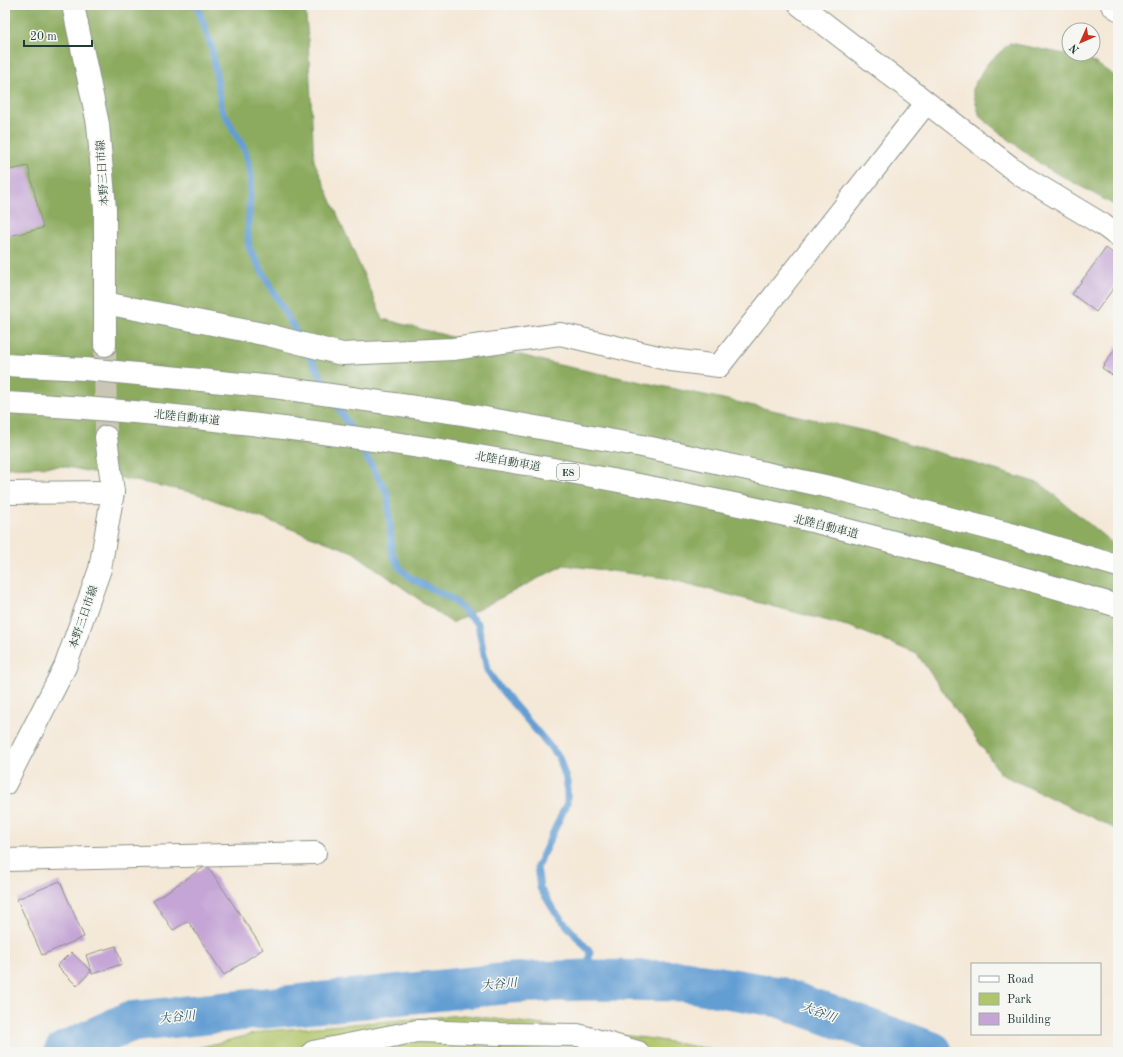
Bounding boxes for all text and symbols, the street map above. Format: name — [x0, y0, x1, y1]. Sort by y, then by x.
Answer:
scale bar — [24, 22, 92, 48]
north arrow — [1061, 22, 1101, 62]
text: 20 m — [30, 31, 57, 43]
text: N — [1068, 41, 1082, 55]
street label: 本野三日市線 — [94, 140, 111, 206]
street label: 北陸自動車道 — [153, 408, 220, 427]
street label: 北陸自動車道 — [474, 449, 542, 474]
road number: E8 — [557, 464, 579, 480]
street label: 北陸自動車道 — [792, 512, 859, 541]
street label: 本野三日市線 — [67, 584, 100, 650]
legend — [971, 963, 1101, 1035]
text: Road — [1007, 974, 1034, 986]
water label: 大谷川 — [480, 975, 520, 993]
text: Park — [1007, 994, 1032, 1006]
water label: 大谷川 — [800, 999, 840, 1025]
water label: 大谷川 — [158, 1008, 198, 1026]
text: Building — [1007, 1014, 1051, 1026]

